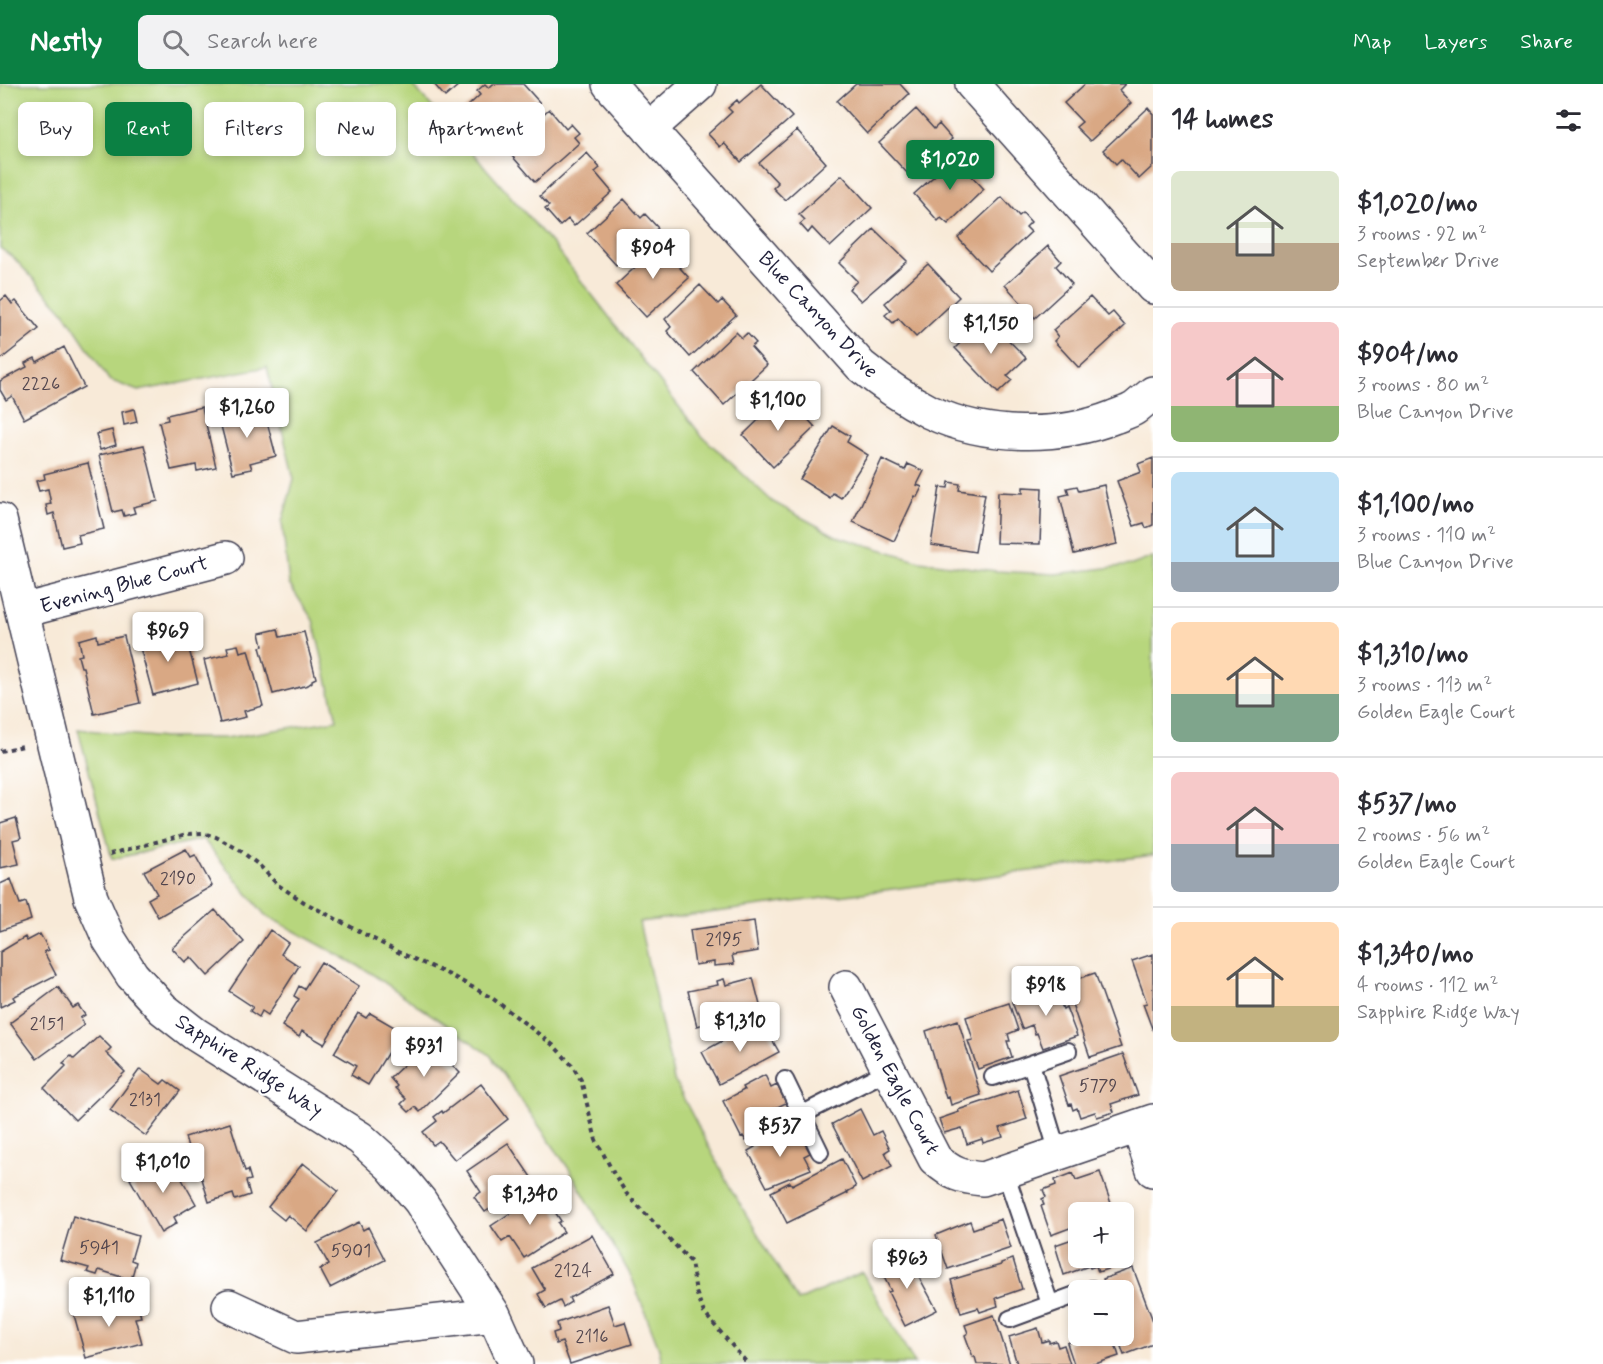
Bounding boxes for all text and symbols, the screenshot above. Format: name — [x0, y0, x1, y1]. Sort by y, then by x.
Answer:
search box — [138, 15, 558, 69]
text: Nestly — [30, 24, 102, 61]
icon: search — [159, 26, 192, 59]
text: Search here — [207, 28, 318, 56]
text: Map — [1353, 28, 1391, 56]
text: Layers — [1424, 28, 1487, 56]
text: Share — [1520, 28, 1573, 56]
chip: Buy — [18, 102, 93, 156]
chip: Rent — [105, 102, 192, 156]
chip: Filters — [204, 102, 304, 156]
chip: New — [316, 102, 396, 156]
chip: Apartment — [408, 102, 545, 156]
text: 14 homes — [1171, 103, 1273, 137]
icon: filters — [1552, 104, 1585, 137]
pin: $1,020 — [901, 140, 999, 191]
text: $1,020 — [920, 146, 980, 173]
text: $1,020/mo — [1357, 187, 1478, 221]
icon: home — [1219, 195, 1291, 267]
text: 3 rooms · 92 m² — [1357, 221, 1487, 248]
pin: $904 — [617, 229, 689, 280]
text: $904 — [631, 235, 675, 262]
street label: Blue Canyon Drive — [752, 245, 884, 385]
text: September Drive — [1357, 248, 1499, 275]
pin: $1,150 — [942, 304, 1040, 355]
text: $1,150 — [963, 310, 1019, 337]
text: $904/mo — [1357, 338, 1458, 372]
icon: home — [1219, 346, 1291, 418]
house number: 2226 — [22, 372, 60, 396]
text: 3 rooms · 80 m² — [1357, 372, 1489, 399]
pin: $1,100 — [729, 381, 827, 432]
text: $1,100 — [750, 387, 806, 414]
pin: $1,260 — [198, 388, 296, 439]
text: $1,260 — [219, 394, 275, 421]
text: Blue Canyon Drive — [1357, 399, 1514, 426]
text: $1,100/mo — [1357, 488, 1474, 522]
icon: home — [1219, 496, 1291, 568]
text: 3 rooms · 110 m² — [1357, 522, 1496, 549]
street label: Evening Blue Court — [37, 549, 211, 621]
text: Blue Canyon Drive — [1357, 549, 1514, 576]
pin: $969 — [132, 612, 204, 663]
text: $969 — [146, 618, 190, 645]
text: $1,310/mo — [1357, 638, 1468, 672]
icon: home — [1219, 646, 1291, 718]
text: 3 rooms · 113 m² — [1357, 672, 1492, 699]
text: Golden Eagle Court — [1357, 699, 1515, 726]
text: $537/mo — [1357, 788, 1457, 822]
icon: home — [1219, 796, 1291, 868]
text: 2 rooms · 56 m² — [1357, 822, 1490, 849]
text: Golden Eagle Court — [1357, 849, 1515, 876]
house number: 2190 — [160, 867, 196, 891]
house number: 2195 — [706, 928, 743, 952]
text: $1,340/mo — [1357, 938, 1474, 972]
icon: home — [1219, 946, 1291, 1018]
pin: $918 — [1010, 966, 1082, 1017]
text: $918 — [1026, 972, 1067, 999]
text: 4 rooms · 112 m² — [1357, 972, 1498, 999]
text: Sapphire Ridge Way — [1357, 999, 1520, 1026]
street label: Golden Eagle Court — [844, 1000, 946, 1160]
pin: $1,310 — [691, 1002, 789, 1053]
street label: Sapphire Ridge Way — [169, 1008, 328, 1126]
text: $1,310 — [714, 1008, 766, 1035]
house number: 2151 — [30, 1012, 64, 1036]
pin: $931 — [388, 1027, 460, 1078]
text: $931 — [405, 1033, 443, 1060]
house number: 5779 — [1079, 1074, 1118, 1098]
house number: 2131 — [129, 1088, 161, 1112]
pin: $537 — [744, 1107, 816, 1158]
text: $537 — [758, 1113, 802, 1140]
pin: $1,010 — [114, 1143, 212, 1194]
text: $1,010 — [135, 1149, 191, 1176]
pin: $1,340 — [481, 1175, 579, 1226]
text: $1,340 — [502, 1181, 558, 1208]
map controls — [1068, 1202, 1134, 1346]
button: + — [1068, 1202, 1134, 1268]
house number: 5941 — [79, 1236, 119, 1260]
house number: 5901 — [331, 1239, 371, 1263]
pin: $963 — [871, 1239, 943, 1290]
text: $963 — [887, 1245, 927, 1272]
house number: 2124 — [554, 1259, 592, 1283]
pin: $1,110 — [60, 1277, 158, 1328]
button: − — [1068, 1280, 1134, 1346]
text: $1,110 — [83, 1283, 135, 1310]
house number: 2116 — [576, 1325, 608, 1349]

